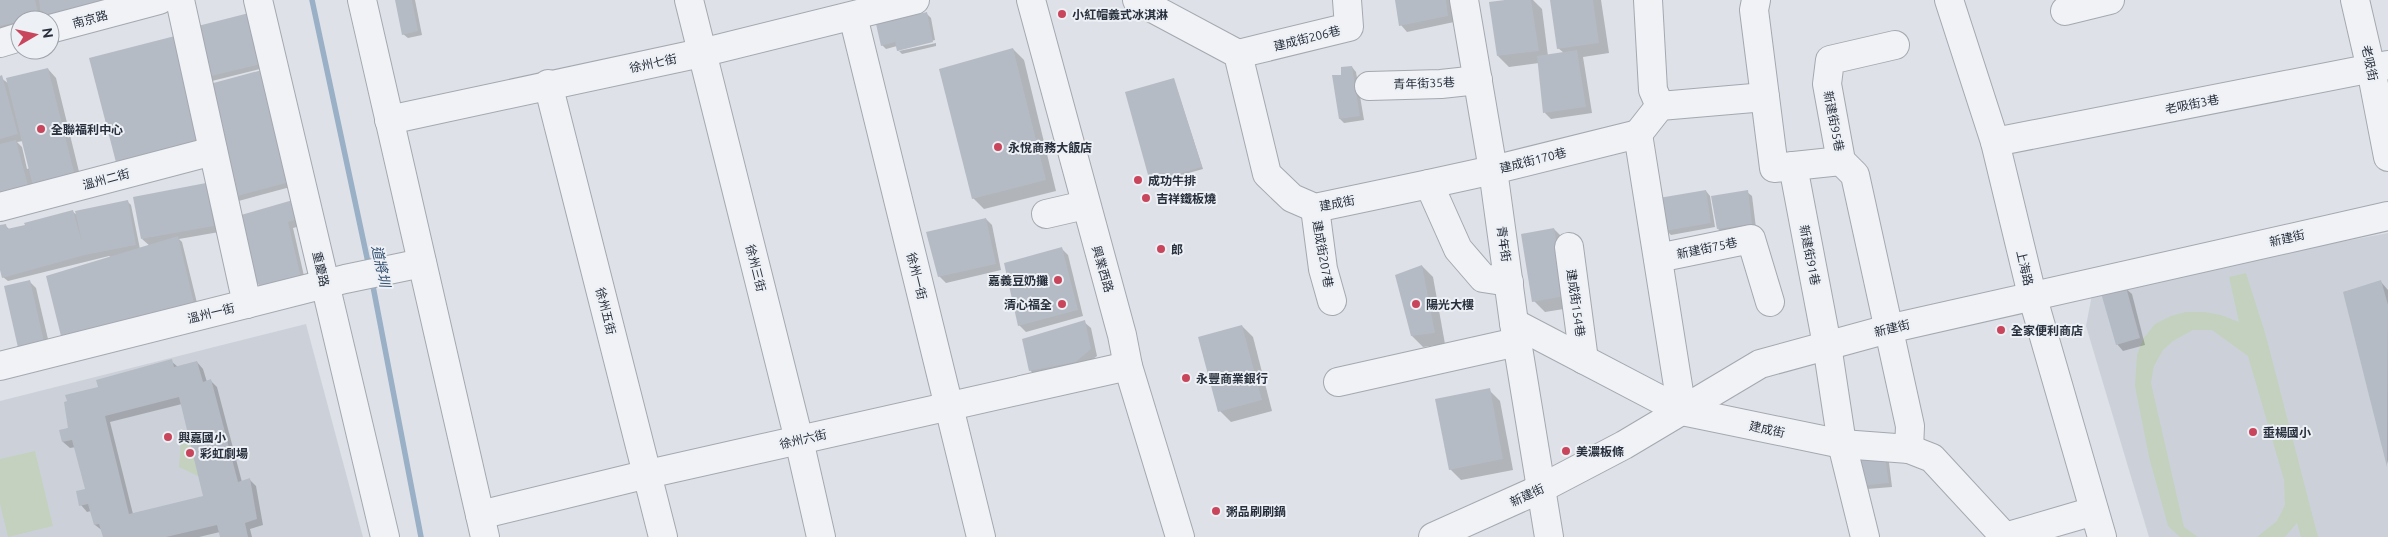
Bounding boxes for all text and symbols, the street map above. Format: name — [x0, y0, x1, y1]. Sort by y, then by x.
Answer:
street label: 南京路 — [71, 8, 109, 30]
marker: 小紅帽義式冰淇淋 — [1056, 8, 1068, 20]
place label: 小紅帽義式冰淇淋 — [1072, 8, 1168, 21]
north arrow — [10, 10, 60, 60]
street label: 建成街206巷 — [1272, 23, 1342, 53]
text: N — [39, 27, 57, 39]
street label: 老吸街 — [2360, 44, 2380, 82]
street label: 徐州七街 — [628, 52, 678, 74]
street label: 青年街35巷 — [1393, 75, 1455, 91]
street label: 新建街95巷 — [1822, 90, 1846, 152]
street label: 老吸街3巷 — [2164, 92, 2220, 116]
marker: 全聯福利中心 — [35, 123, 47, 135]
place label: 全聯福利中心 — [51, 123, 123, 136]
marker: 永悅商務大飯店 — [992, 141, 1004, 153]
place label: 永悅商務大飯店 — [1008, 141, 1092, 154]
street label: 建成街170巷 — [1498, 145, 1568, 175]
street label: 溫州二街 — [81, 167, 131, 191]
marker: 成功牛排 — [1132, 174, 1144, 186]
place label: 成功牛排 — [1148, 174, 1196, 187]
marker: 吉祥鐵板燒 — [1140, 192, 1152, 204]
place label: 吉祥鐵板燒 — [1156, 192, 1216, 205]
street label: 建成街 — [1318, 193, 1356, 213]
street label: 建成街207巷 — [1311, 219, 1335, 289]
street label: 新建街91巷 — [1798, 224, 1822, 286]
street label: 青年街 — [1495, 225, 1513, 263]
street label: 新建街 — [2268, 228, 2306, 248]
street label: 新建街75巷 — [1676, 235, 1738, 261]
street label: 徐州三街 — [744, 243, 768, 293]
marker: 郎 — [1155, 243, 1167, 255]
place label: 郎 — [1171, 243, 1183, 256]
water label: 道將圳 — [369, 244, 394, 290]
street label: 興業西路 — [1090, 244, 1116, 294]
street label: 上海路 — [2015, 249, 2035, 287]
street label: 重慶路 — [311, 250, 331, 288]
street label: 徐州一街 — [905, 251, 929, 301]
street label: 建成街154巷 — [1565, 268, 1587, 338]
place label: 嘉義豆奶攤 — [988, 274, 1048, 287]
marker: 嘉義豆奶攤 — [1052, 274, 1064, 286]
street label: 徐州五街 — [594, 286, 618, 336]
place label: 清心福全 — [1004, 298, 1052, 311]
marker: 清心福全 — [1056, 298, 1068, 310]
marker: 陽光大樓 — [1410, 298, 1422, 310]
place label: 陽光大樓 — [1426, 298, 1474, 311]
street label: 溫州一街 — [186, 301, 236, 325]
street label: 新建街 — [1873, 317, 1911, 339]
marker: 全家便利商店 — [1995, 324, 2007, 336]
place label: 全家便利商店 — [2011, 324, 2083, 337]
marker: 永豐商業銀行 — [1180, 372, 1192, 384]
place label: 永豐商業銀行 — [1196, 372, 1268, 385]
street label: 建成街 — [1748, 419, 1786, 439]
marker: 垂楊國小 — [2247, 426, 2259, 438]
place label: 垂楊國小 — [2263, 426, 2311, 439]
street label: 徐州六街 — [778, 427, 828, 451]
marker: 興嘉國小 — [162, 431, 174, 443]
place label: 興嘉國小 — [178, 431, 226, 444]
marker: 美濃板條 — [1560, 445, 1572, 457]
place label: 美濃板條 — [1576, 445, 1624, 458]
marker: 彩虹劇場 — [184, 447, 196, 459]
place label: 彩虹劇場 — [200, 447, 248, 460]
street label: 新建街 — [1508, 481, 1546, 509]
marker: 粥品刷刷鍋 — [1210, 505, 1222, 517]
place label: 粥品刷刷鍋 — [1226, 505, 1286, 518]

